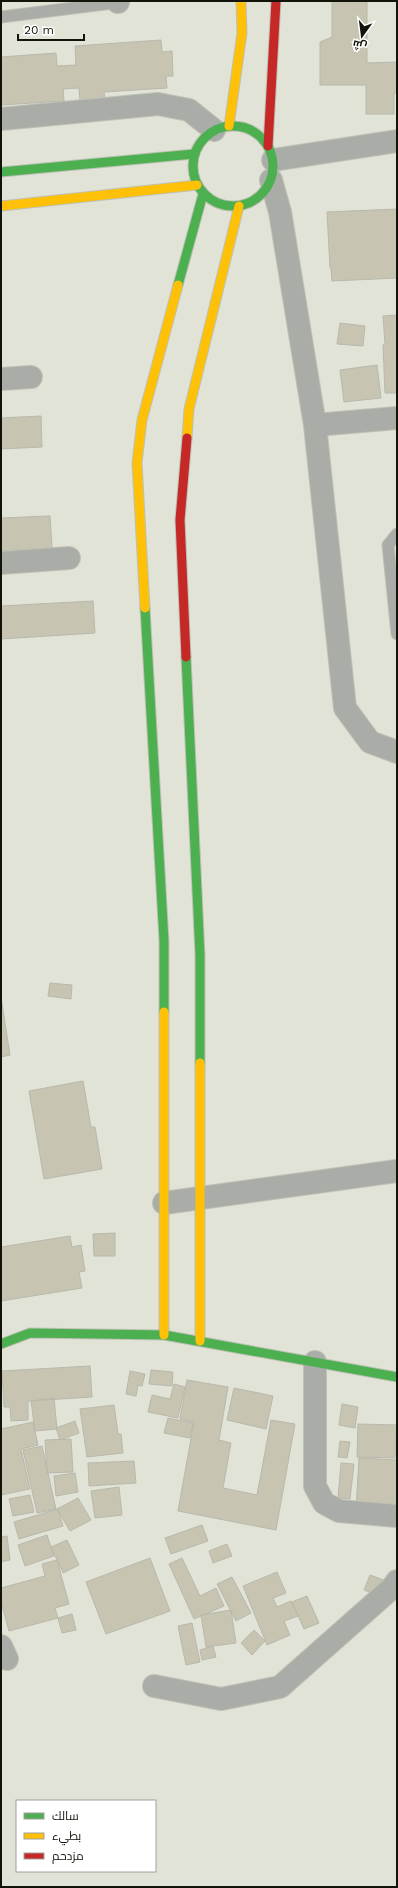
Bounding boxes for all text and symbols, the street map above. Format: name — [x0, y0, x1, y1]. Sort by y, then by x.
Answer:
scale bar — [18, 16, 84, 42]
north arrow — [342, 16, 382, 56]
text: 20 m — [24, 23, 54, 37]
text: ش — [351, 37, 368, 53]
legend — [16, 1800, 156, 1872]
text: سالك — [52, 1809, 79, 1823]
text: بطيء — [52, 1829, 81, 1846]
text: مزدحم — [52, 1849, 84, 1864]

